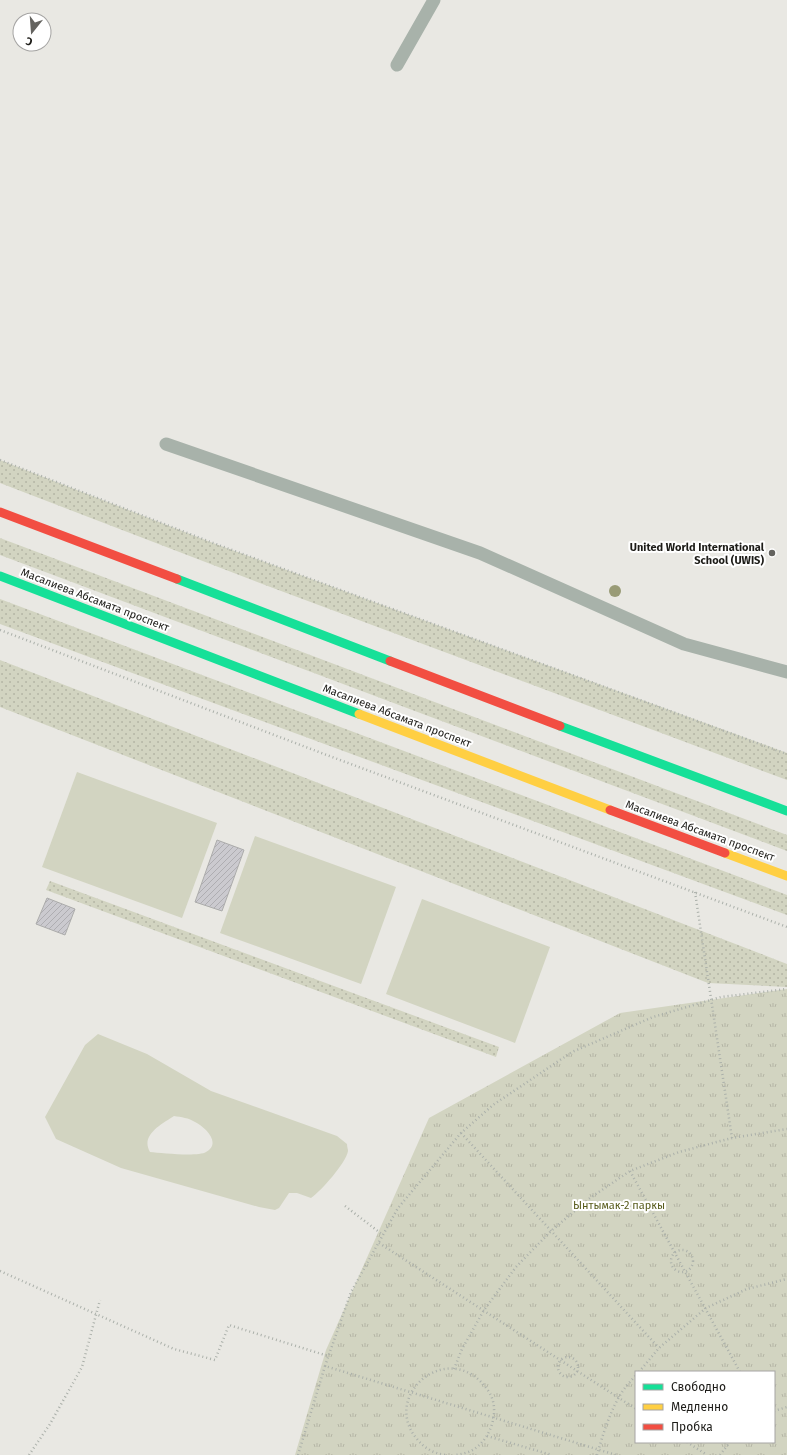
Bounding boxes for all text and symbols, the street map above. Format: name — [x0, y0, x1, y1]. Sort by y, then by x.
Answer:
north arrow — [12, 12, 52, 52]
text: С — [24, 34, 34, 48]
place label: United World International School (UWIS) — [630, 541, 765, 567]
marker: United World International School (UWIS) — [767, 548, 777, 558]
street label: Масалиева Абсамата проспект — [19, 566, 171, 634]
street label: Масалиева Абсамата проспект — [321, 682, 473, 750]
street label: Масалиева Абсамата проспект — [624, 798, 776, 864]
park label: Ынтымак-2 паркы — [573, 1199, 665, 1212]
legend — [635, 1371, 775, 1443]
text: Свободно — [671, 1380, 726, 1394]
text: Медленно — [671, 1400, 728, 1414]
text: Пробка — [671, 1420, 713, 1434]

